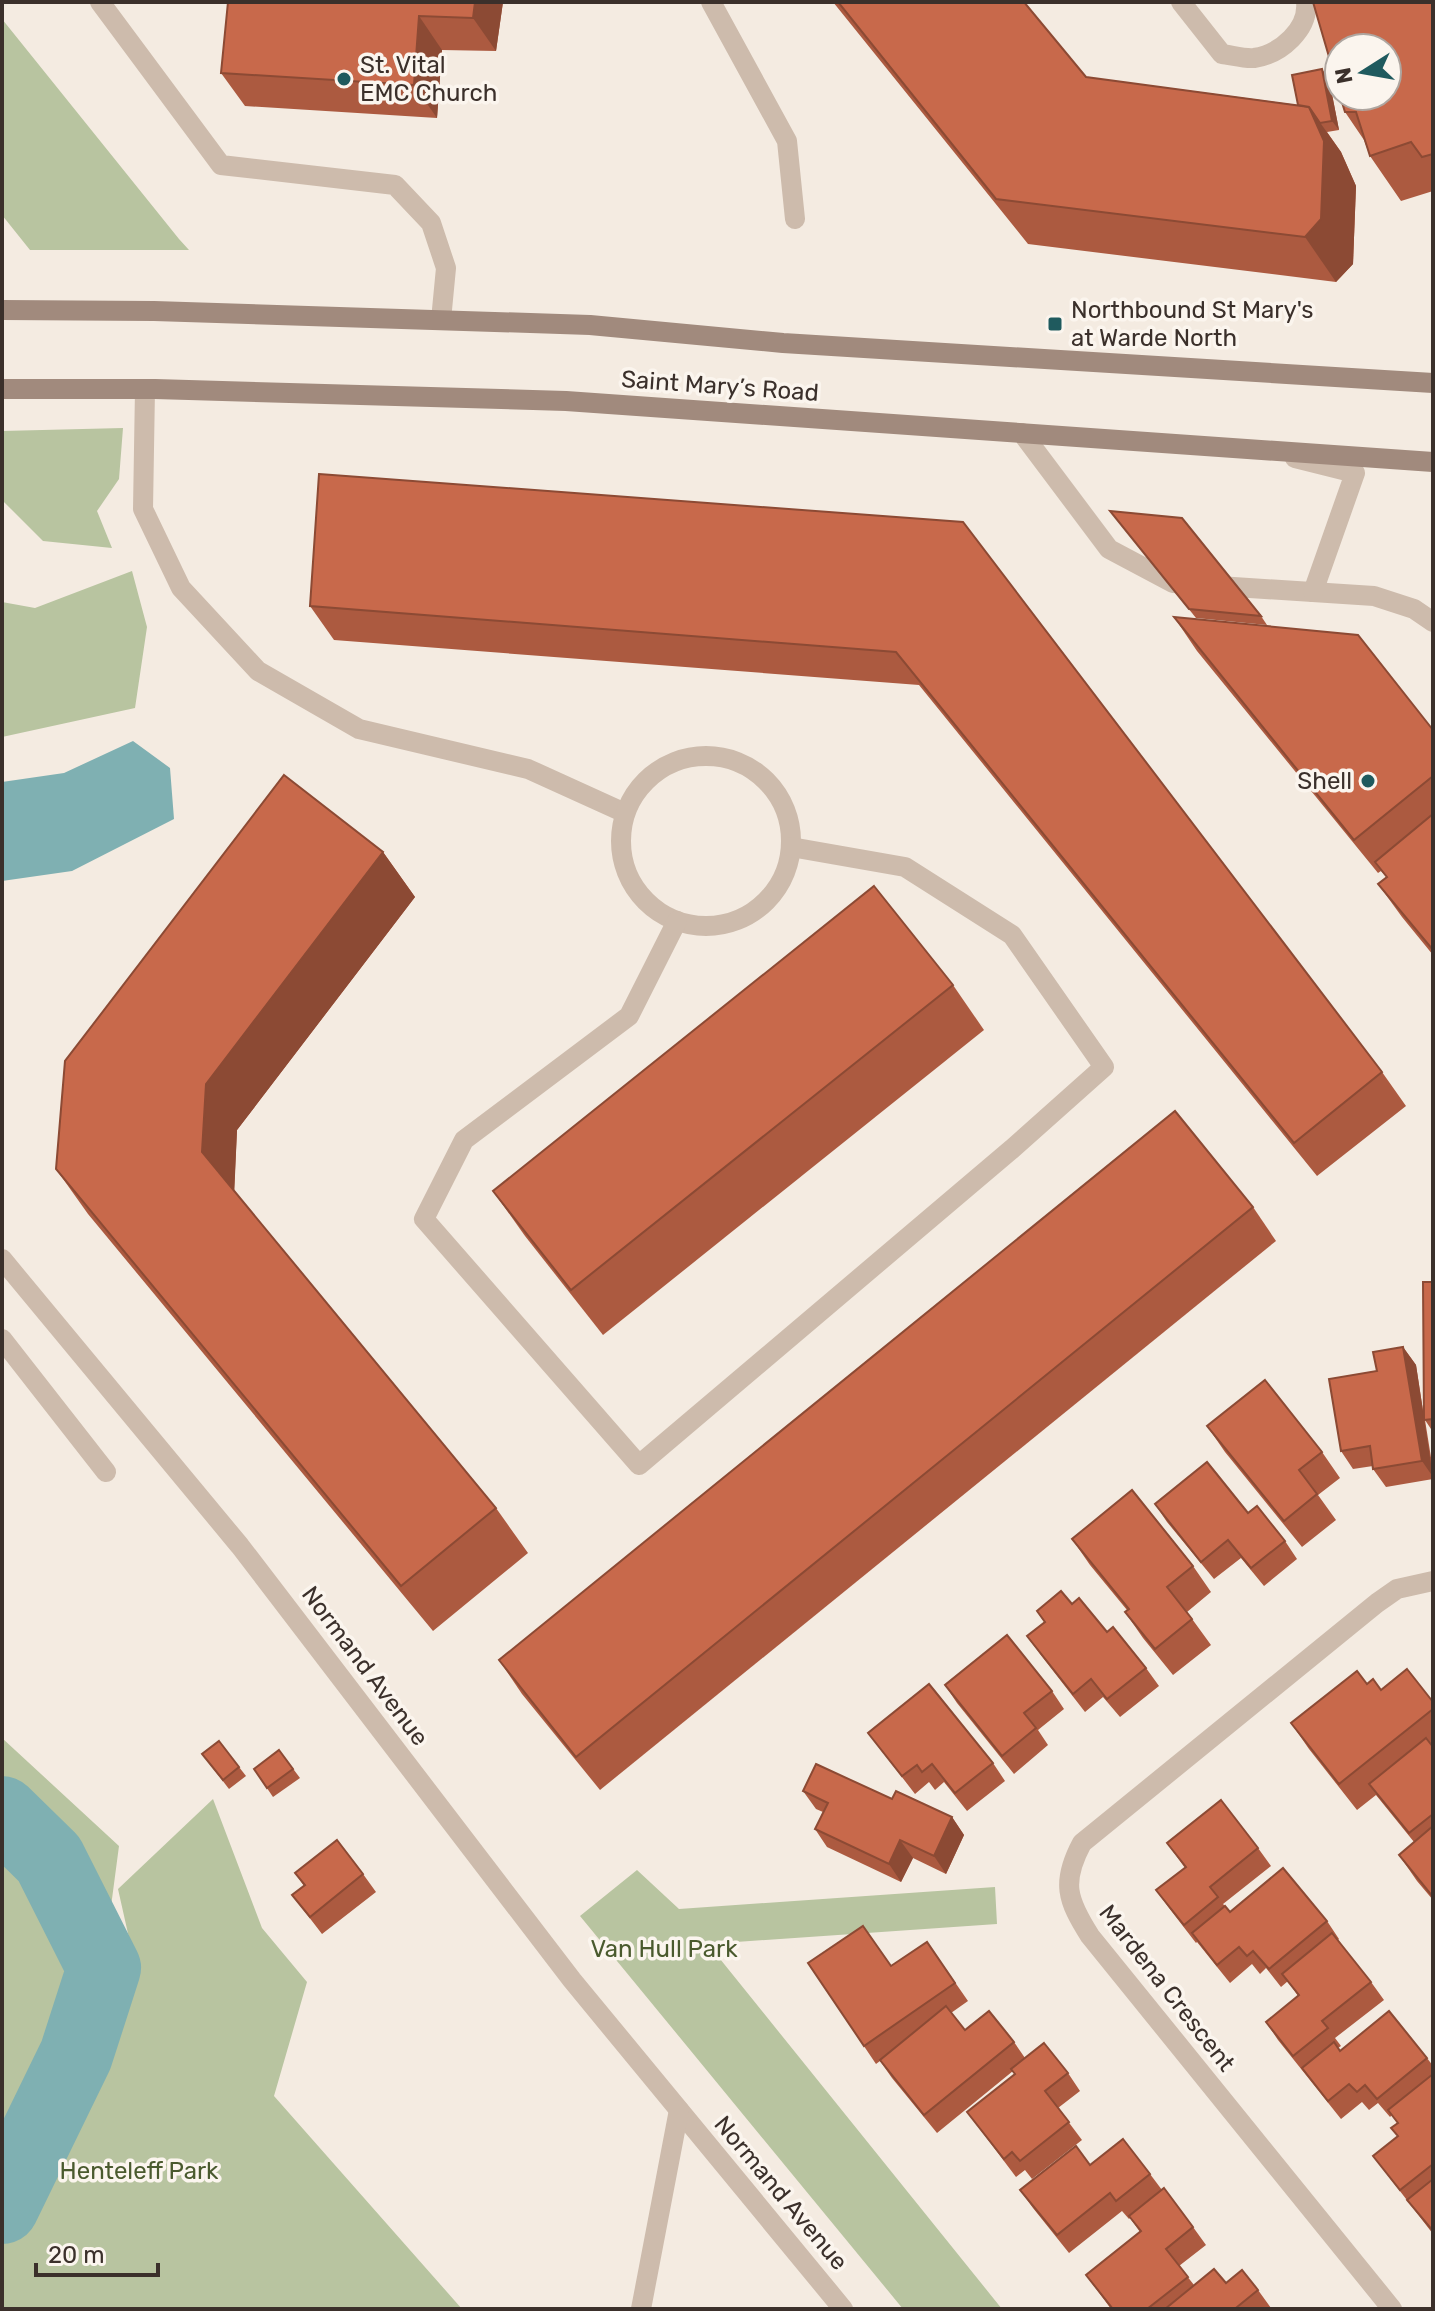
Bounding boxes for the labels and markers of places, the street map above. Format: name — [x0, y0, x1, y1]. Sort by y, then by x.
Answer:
place label: St. Vital EMC Church — [360, 51, 497, 107]
marker: St. Vital EMC Church — [335, 70, 353, 88]
place label: Northbound St Mary's at Warde North — [1071, 296, 1314, 352]
marker: Northbound St Mary's at Warde North — [1046, 315, 1064, 333]
place label: Shell — [1297, 767, 1352, 795]
marker: Shell — [1359, 772, 1377, 790]

